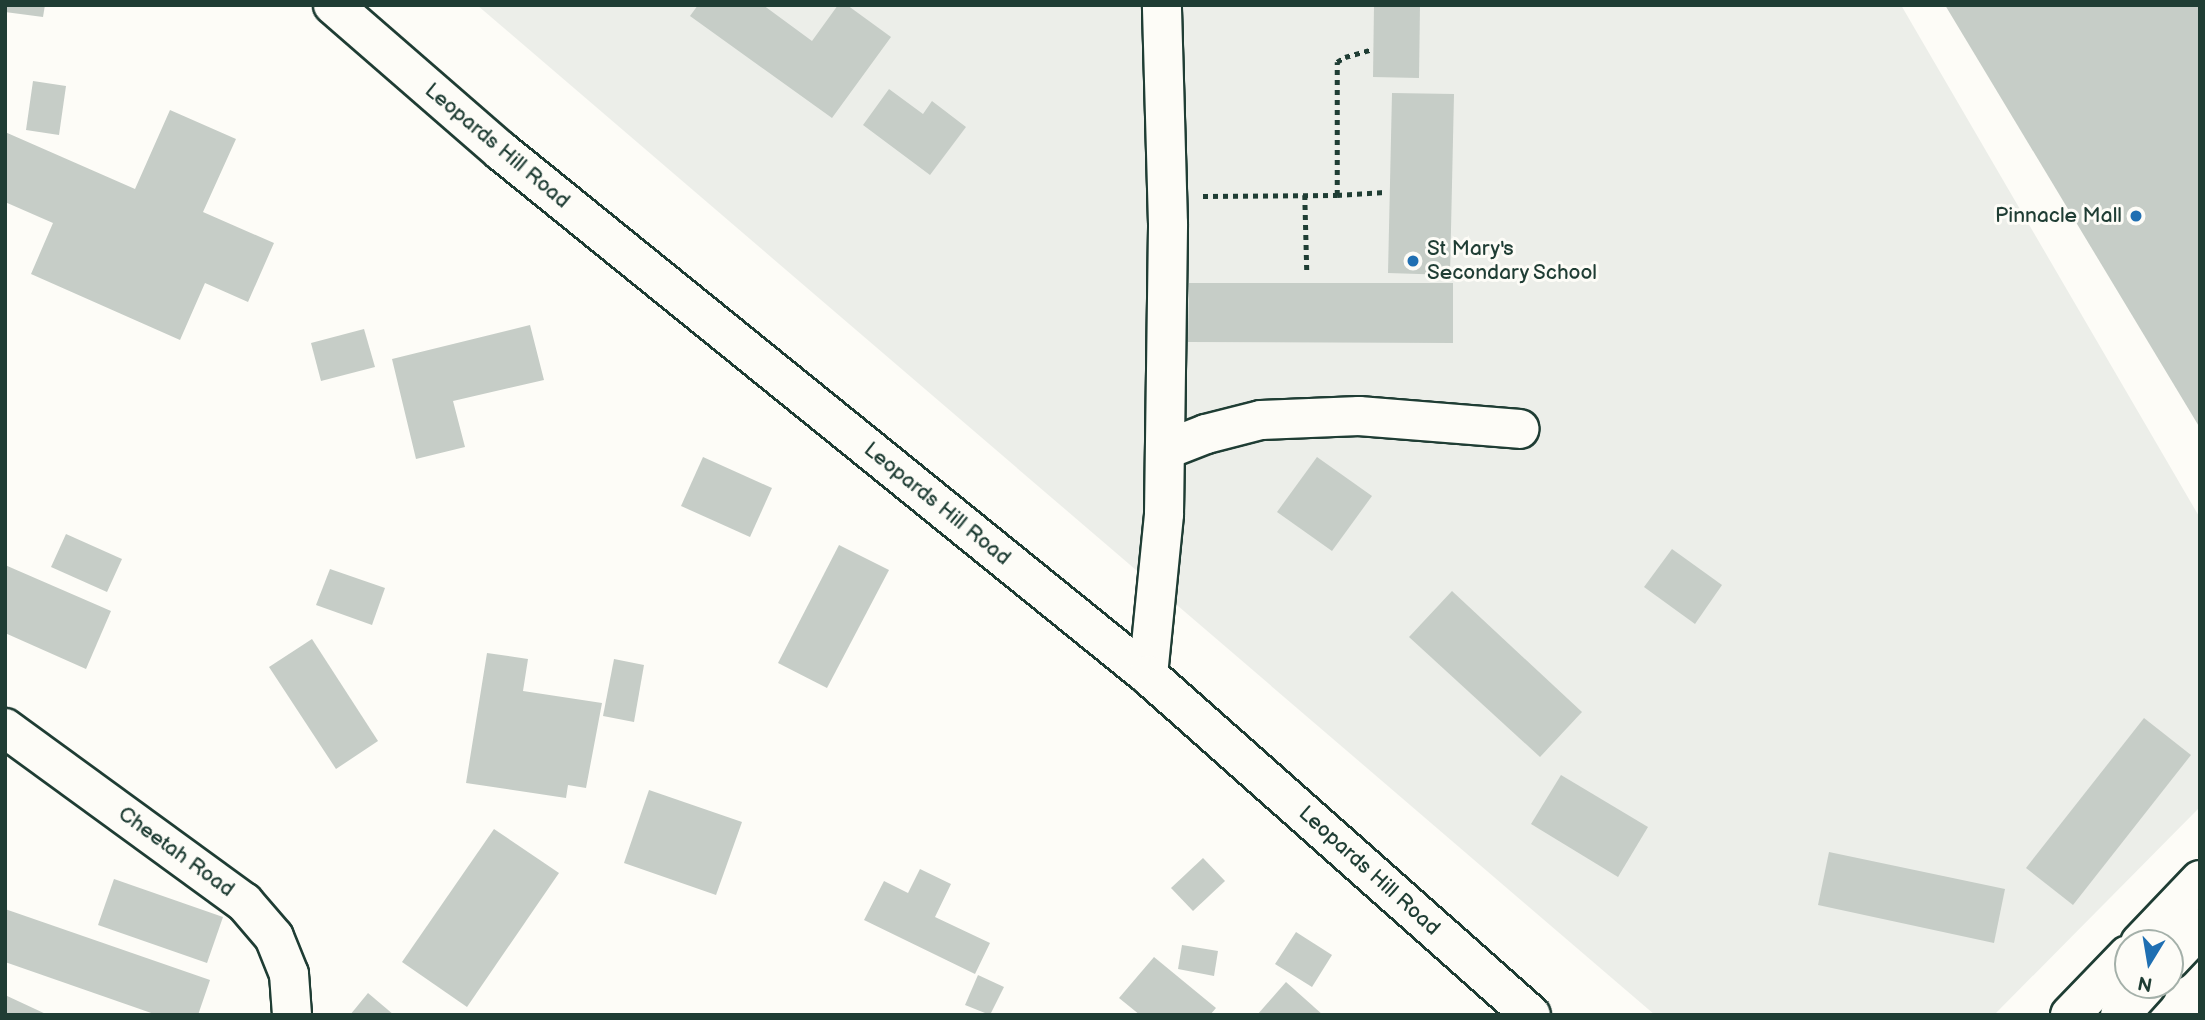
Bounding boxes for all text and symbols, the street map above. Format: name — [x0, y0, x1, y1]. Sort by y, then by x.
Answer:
street label: Leopards Hill Road — [419, 78, 575, 214]
place label: Pinnacle Mall — [1995, 203, 2122, 229]
marker: Pinnacle Mall — [2128, 208, 2144, 224]
place label: St Mary's Secondary School — [1427, 236, 1599, 286]
marker: St Mary's Secondary School — [1405, 253, 1421, 269]
street label: Leopards Hill Road — [859, 437, 1015, 571]
street label: Cheetah Road — [113, 801, 239, 903]
street label: Leopards Hill Road — [1293, 801, 1445, 941]
north arrow — [2114, 929, 2184, 999]
text: N — [2136, 970, 2154, 996]

